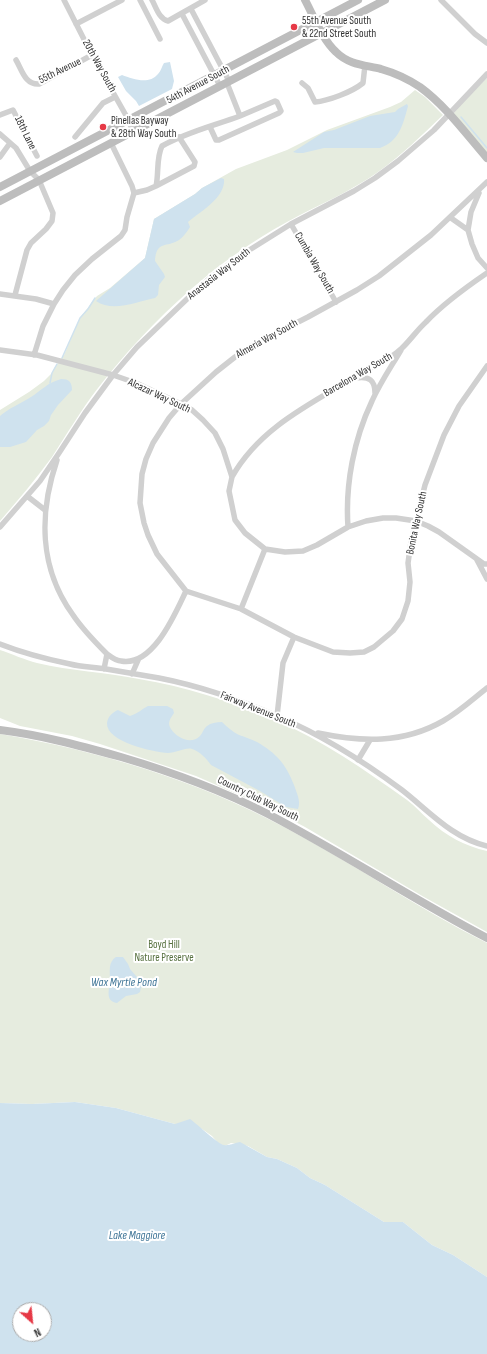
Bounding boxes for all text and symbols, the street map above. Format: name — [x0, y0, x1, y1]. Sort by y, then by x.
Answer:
place label: 55th Avenue South & 22nd Street South — [302, 14, 376, 40]
marker: 55th Avenue South & 22nd Street South — [289, 22, 299, 32]
street label: 20th Way South — [79, 37, 119, 95]
street label: 55th Avenue — [37, 55, 83, 87]
street label: 54th Avenue South — [164, 63, 232, 107]
street label: 18th Lane — [11, 114, 39, 152]
place label: Pinellas Bayway & 28th Way South — [111, 114, 176, 140]
marker: Pinellas Bayway & 28th Way South — [98, 122, 108, 132]
street label: Cumbia Way South — [291, 230, 337, 296]
street label: Anastasia Way South — [185, 245, 253, 303]
street label: Almeria Way South — [234, 317, 300, 361]
street label: Barcelona Way South — [321, 350, 395, 400]
street label: Alcazar Way South — [126, 376, 192, 416]
street label: Bonita Way South — [404, 490, 430, 556]
street label: Fairway Avenue South — [218, 689, 298, 731]
street label: Country Club Way South — [215, 774, 301, 824]
park label: Boyd Hill Nature Preserve — [134, 938, 194, 964]
water label: Wax Myrtle Pond — [91, 976, 157, 990]
water label: Lake Maggiore — [109, 1229, 165, 1243]
north arrow — [12, 1302, 52, 1342]
text: N — [32, 1325, 43, 1339]

